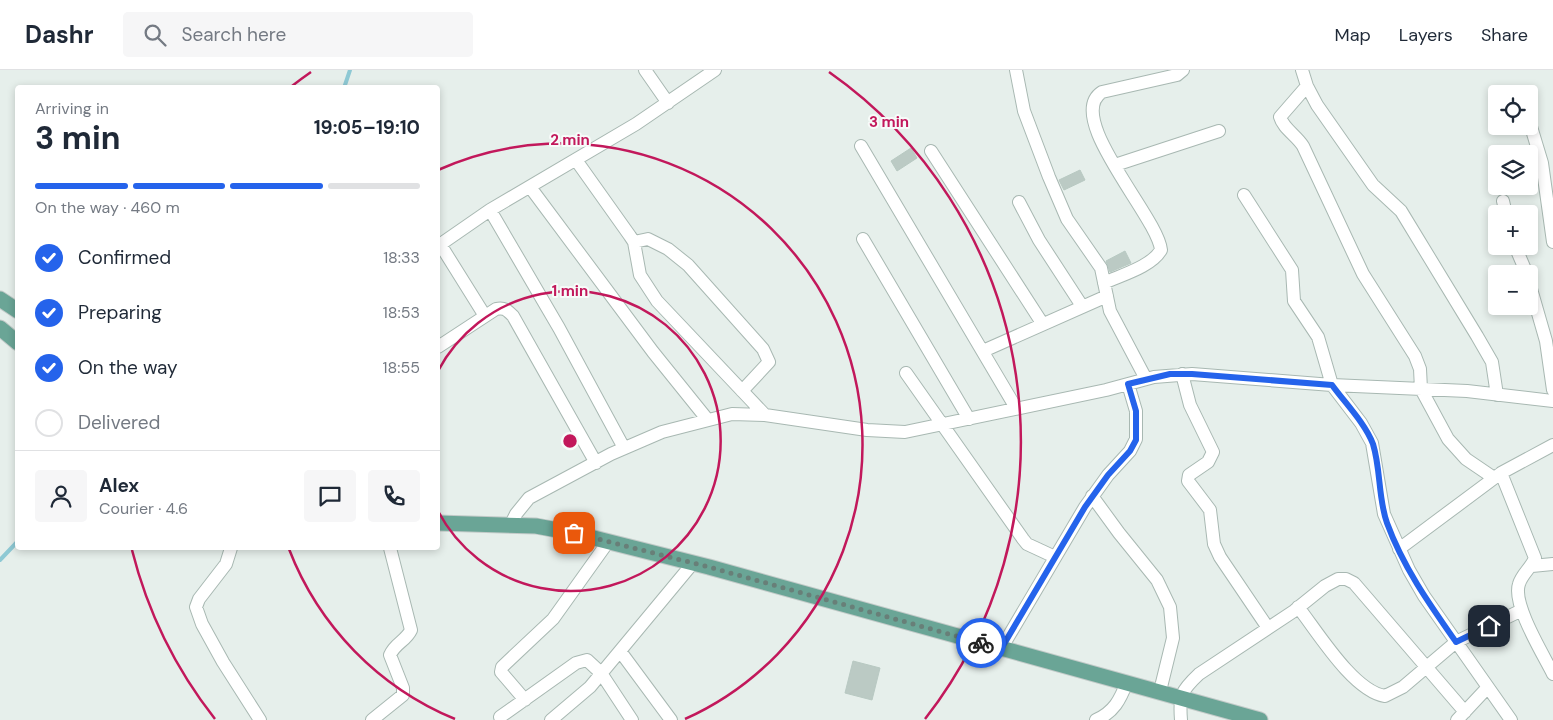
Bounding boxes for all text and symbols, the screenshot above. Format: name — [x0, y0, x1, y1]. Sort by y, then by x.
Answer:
search box — [123, 12, 473, 57]
text: Dashr — [25, 19, 93, 50]
icon: search — [141, 21, 169, 49]
text: Search here — [181, 22, 286, 47]
text: Map — [1335, 23, 1371, 47]
text: Layers — [1399, 23, 1453, 47]
text: Share — [1481, 23, 1528, 47]
map controls — [1488, 85, 1538, 315]
button: locate — [1488, 85, 1538, 135]
text: Arriving in — [35, 98, 109, 119]
text: 3 min — [869, 112, 909, 132]
text: 19:05–19:10 — [314, 115, 420, 140]
text: 3 min — [35, 117, 120, 159]
text: 2 min — [550, 130, 590, 150]
button: layers — [1488, 145, 1538, 195]
text: On the way · 460 m — [35, 197, 180, 218]
button: + — [1488, 205, 1538, 255]
icon: check — [35, 244, 63, 272]
text: Confirmed — [78, 245, 171, 270]
text: 18:33 — [383, 247, 420, 268]
button: − — [1488, 265, 1538, 315]
text: 1 min — [552, 281, 588, 301]
icon: check — [35, 299, 63, 327]
text: Preparing — [78, 300, 162, 325]
text: 18:53 — [383, 302, 420, 323]
icon: check — [35, 354, 63, 382]
text: On the way — [78, 355, 178, 380]
text: 18:55 — [383, 357, 420, 378]
text: Delivered — [78, 410, 160, 435]
centre of rings — [561, 432, 579, 450]
button: person — [35, 470, 87, 522]
button: chat — [304, 470, 356, 522]
button: phone — [368, 470, 420, 522]
text: Alex — [99, 473, 139, 498]
text: Courier · 4.6 — [99, 498, 188, 519]
pin — [553, 512, 595, 554]
icon: bag — [560, 519, 588, 547]
pin — [1468, 605, 1510, 647]
icon: home — [1475, 612, 1503, 640]
courier — [956, 618, 1006, 668]
icon: bike — [967, 629, 995, 657]

